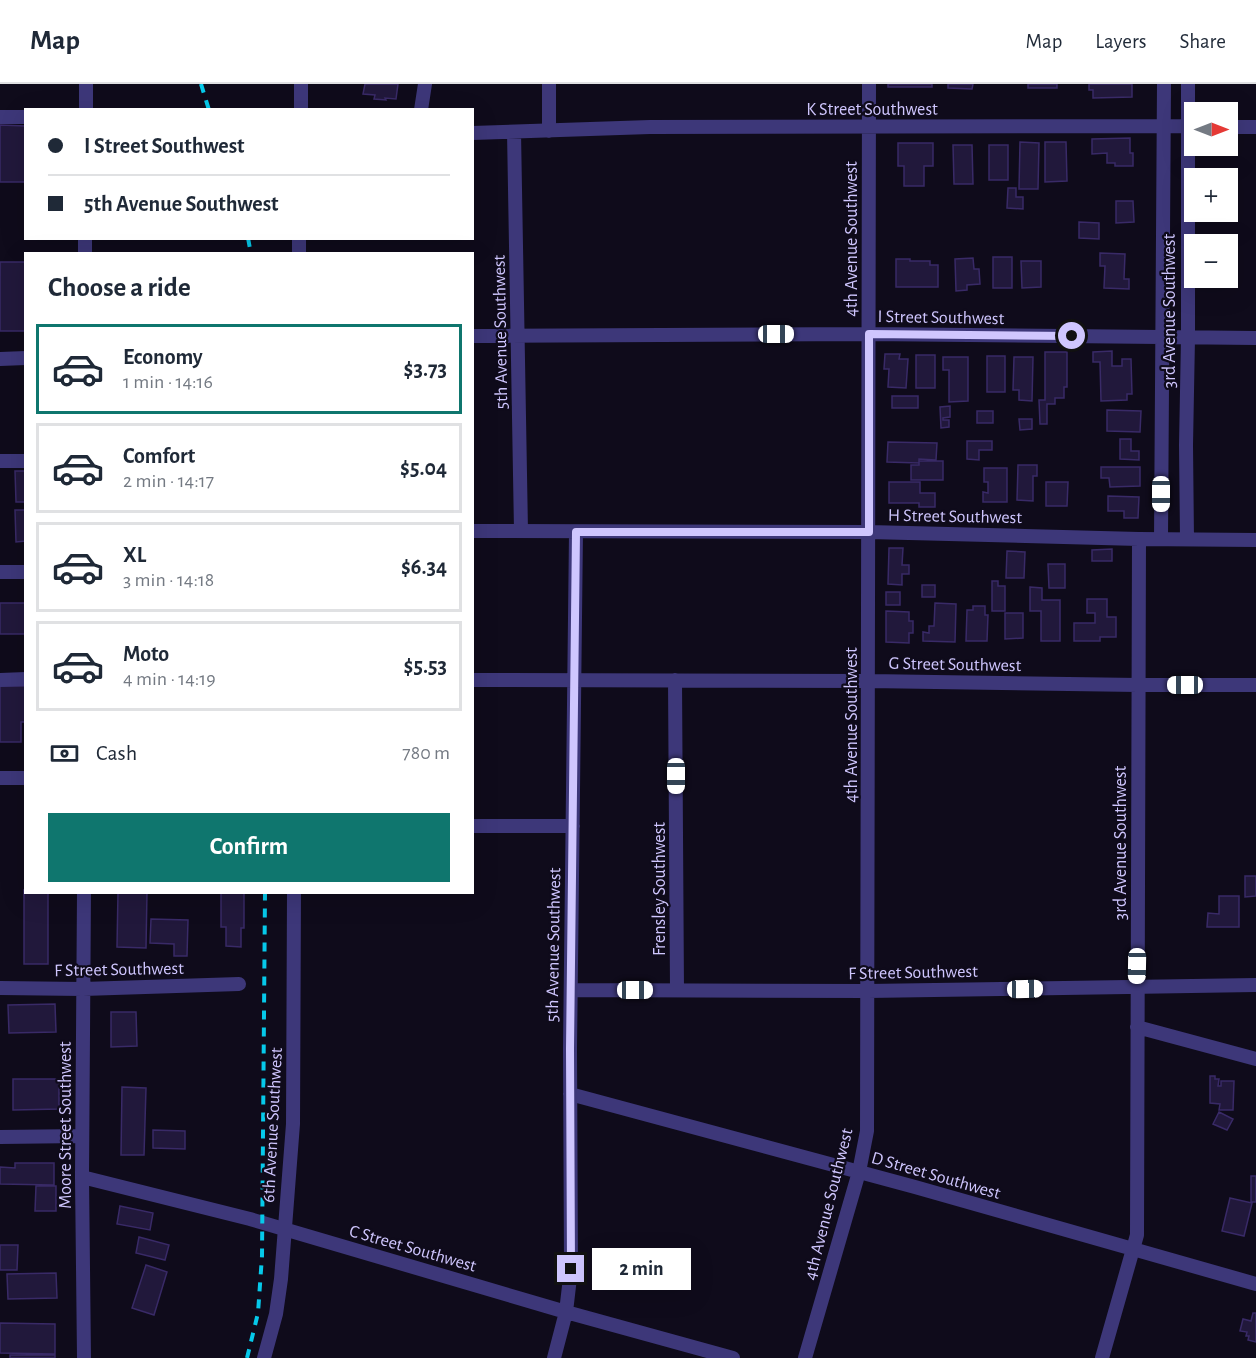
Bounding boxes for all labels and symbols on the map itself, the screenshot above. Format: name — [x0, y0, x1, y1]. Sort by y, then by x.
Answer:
street label: K Street Southwest — [806, 101, 938, 119]
north arrow — [1184, 102, 1238, 156]
street label: 4th Avenue Southwest — [843, 161, 861, 317]
street label: 3rd Avenue Southwest — [1161, 234, 1179, 388]
street label: 5th Avenue Southwest — [491, 254, 511, 409]
street label: I Street Southwest — [878, 308, 1005, 328]
route start — [1058, 322, 1085, 349]
car — [758, 325, 794, 343]
car — [1152, 476, 1170, 512]
street label: H Street Southwest — [888, 507, 1022, 527]
street label: 4th Avenue Southwest — [843, 647, 861, 803]
street label: G Street Southwest — [889, 655, 1022, 675]
car — [1167, 676, 1203, 694]
car — [667, 758, 685, 794]
street label: 3rd Avenue Southwest — [1112, 766, 1130, 920]
street label: Frensley Southwest — [651, 822, 669, 956]
street label: 5th Avenue Southwest — [544, 867, 564, 1022]
car — [1128, 948, 1146, 984]
street label: F Street Southwest — [54, 960, 184, 980]
street label: F Street Southwest — [848, 963, 978, 983]
car — [1007, 980, 1043, 998]
car — [617, 981, 653, 999]
street label: Moore Street Southwest — [57, 1041, 75, 1209]
street label: 6th Avenue Southwest — [260, 1047, 286, 1203]
street label: 4th Avenue Southwest — [801, 1126, 857, 1282]
street label: D Street Southwest — [869, 1149, 1003, 1203]
street label: C Street Southwest — [347, 1222, 478, 1276]
callout: 2 min — [592, 1248, 691, 1290]
route end — [557, 1255, 584, 1282]

